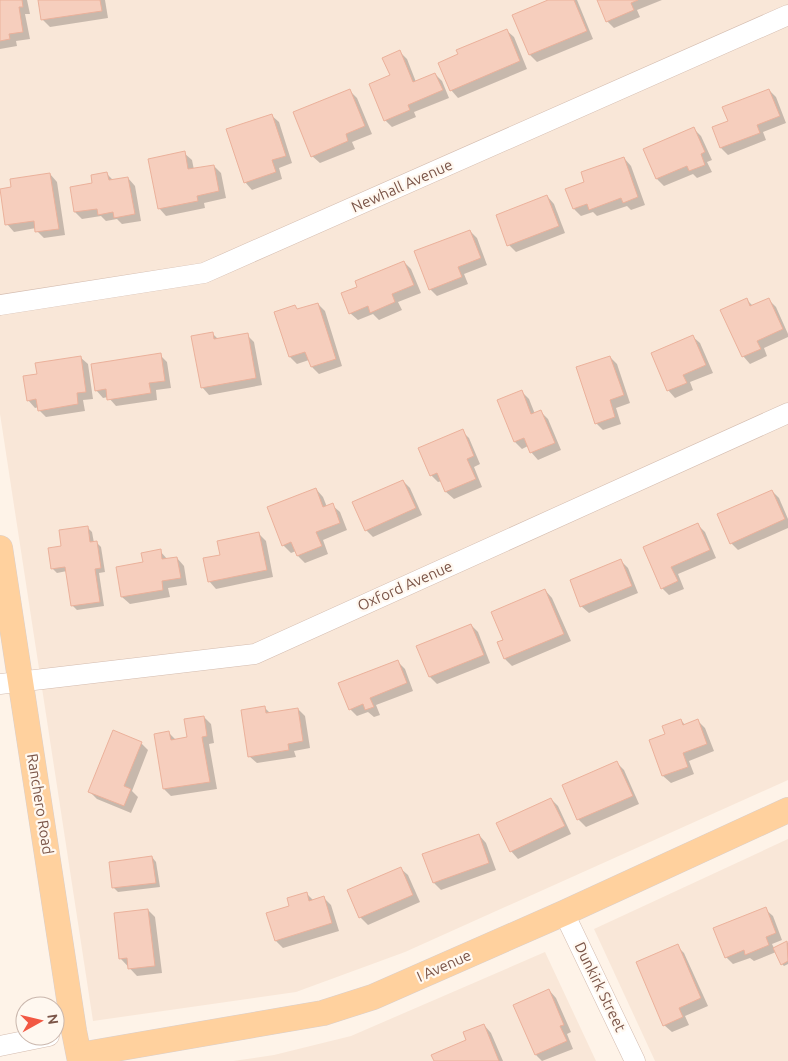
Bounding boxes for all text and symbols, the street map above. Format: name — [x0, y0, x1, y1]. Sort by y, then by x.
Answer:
street label: Newhall Avenue — [349, 156, 455, 215]
street label: Oxford Avenue — [355, 557, 455, 614]
street label: Ranchero Road — [24, 752, 57, 856]
street label: Dunkirk Street — [571, 939, 630, 1034]
street label: I Avenue — [414, 946, 474, 985]
north arrow — [15, 996, 65, 1046]
text: N — [44, 1013, 62, 1025]

